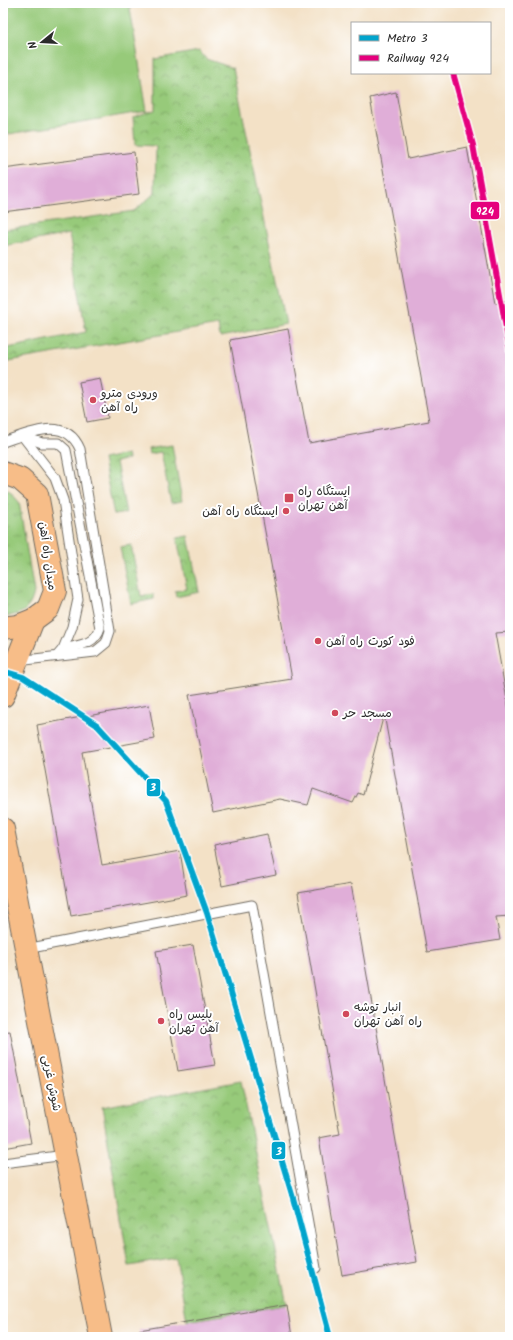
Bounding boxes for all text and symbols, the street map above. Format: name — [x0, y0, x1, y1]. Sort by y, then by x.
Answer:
north arrow — [22, 22, 62, 62]
legend — [351, 22, 491, 74]
text: Metro 3 — [387, 29, 428, 48]
text: N — [24, 39, 43, 51]
text: Railway 924 — [387, 49, 449, 68]
line badge: 924 — [470, 201, 500, 220]
text: 924 — [476, 203, 494, 221]
place label: ورودی مترو راه آهن — [100, 384, 158, 417]
marker: ورودی مترو راه آهن — [88, 395, 98, 405]
place label: ایستگاه راه آهن تهران — [298, 482, 350, 515]
marker: ایستگاه راه آهن تهران — [283, 492, 295, 504]
place label: ایستگاه راه آهن — [202, 502, 278, 521]
marker: ایستگاه راه آهن — [281, 506, 291, 516]
street label: میدان راه آهن — [33, 520, 62, 592]
place label: فود کورت راه آهن — [326, 632, 415, 651]
marker: فود کورت راه آهن — [313, 636, 323, 646]
place label: مسجد حر — [342, 704, 392, 723]
marker: مسجد حر — [330, 708, 340, 718]
line badge: 3 — [146, 778, 161, 797]
text: 3 — [149, 779, 156, 797]
place label: انبار توشه راه آهن تهران — [354, 998, 422, 1031]
place label: پلیس راه آهن تهران — [169, 1005, 220, 1038]
marker: انبار توشه راه آهن تهران — [341, 1009, 351, 1019]
marker: پلیس راه آهن تهران — [156, 1016, 166, 1026]
street label: شوش غربی — [37, 1053, 66, 1113]
line badge: 3 — [271, 1141, 286, 1160]
text: 3 — [275, 1143, 282, 1161]

